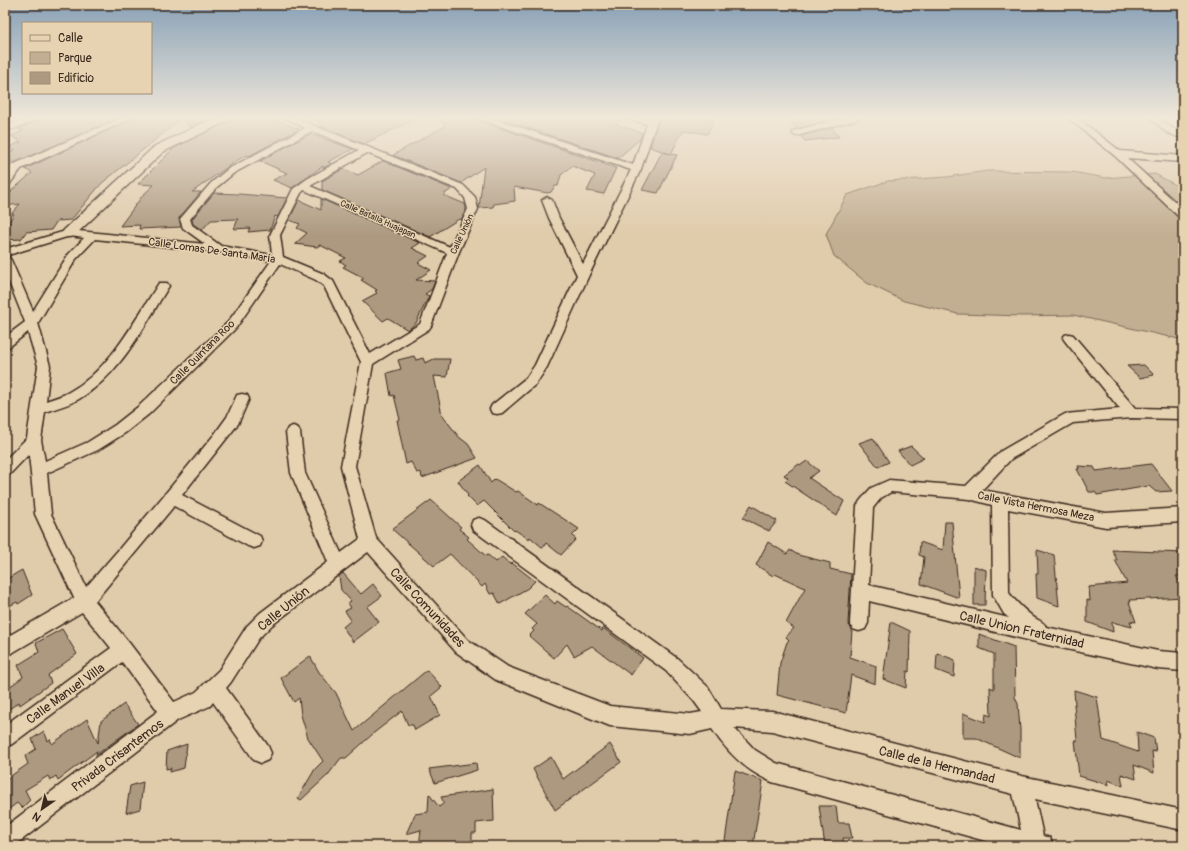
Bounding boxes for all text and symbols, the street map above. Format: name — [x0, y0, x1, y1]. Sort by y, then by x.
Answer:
legend — [22, 22, 152, 94]
text: Calle — [58, 31, 83, 46]
text: Parque — [58, 51, 92, 66]
text: Edificio — [58, 71, 94, 86]
street label: Calle Batalla Huajapan — [338, 198, 417, 241]
street label: Calle Unión — [448, 212, 477, 256]
street label: Calle Lomas De Santa María — [148, 235, 276, 266]
street label: Calle Quintana Roo — [167, 317, 238, 387]
street label: Calle Vista Hermosa Meza — [976, 489, 1095, 524]
street label: Calle Comunidades — [386, 565, 468, 651]
street label: Calle Unión — [254, 583, 313, 635]
street label: Calle Union Fraternidad — [958, 608, 1086, 652]
street label: Calle Manuel Villa — [23, 660, 108, 728]
street label: Privada Crisantemos — [68, 716, 167, 796]
street label: Calle de la Hermandad — [877, 743, 997, 787]
north arrow — [22, 789, 62, 829]
text: N — [30, 809, 43, 824]

